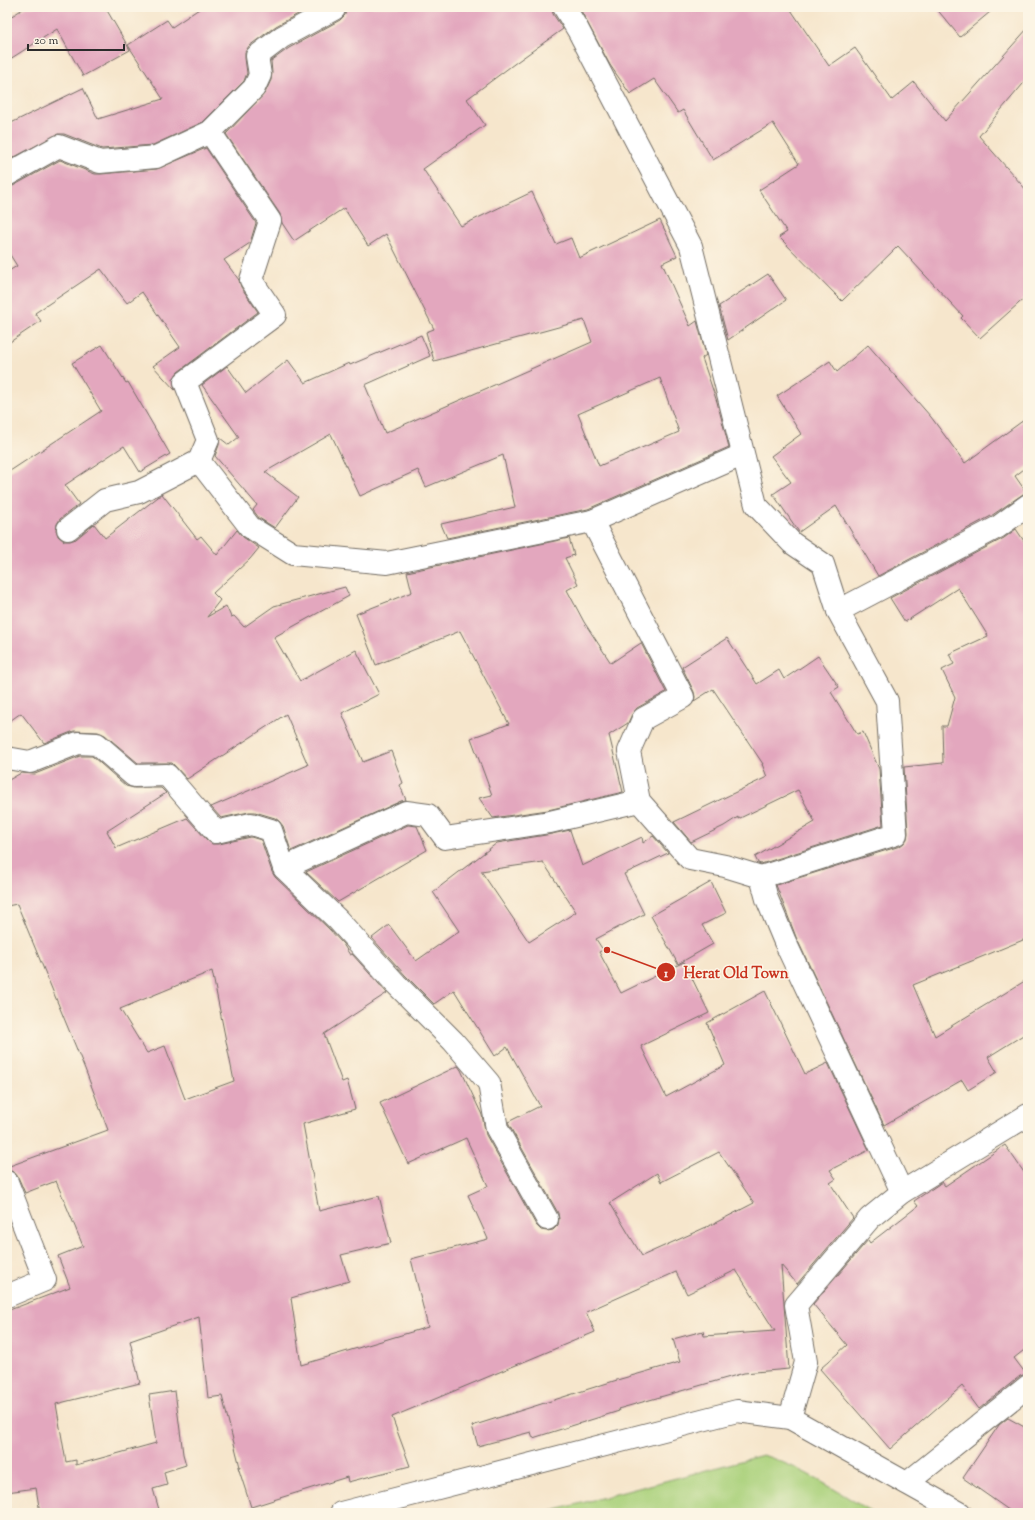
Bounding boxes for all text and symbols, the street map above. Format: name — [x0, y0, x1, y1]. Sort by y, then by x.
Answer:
scale bar — [28, 26, 124, 52]
text: 20 m — [34, 32, 59, 50]
callout: Herat Old Town — [656, 959, 797, 986]
text: Herat Old Town — [683, 964, 789, 985]
text: 1 — [663, 965, 669, 983]

